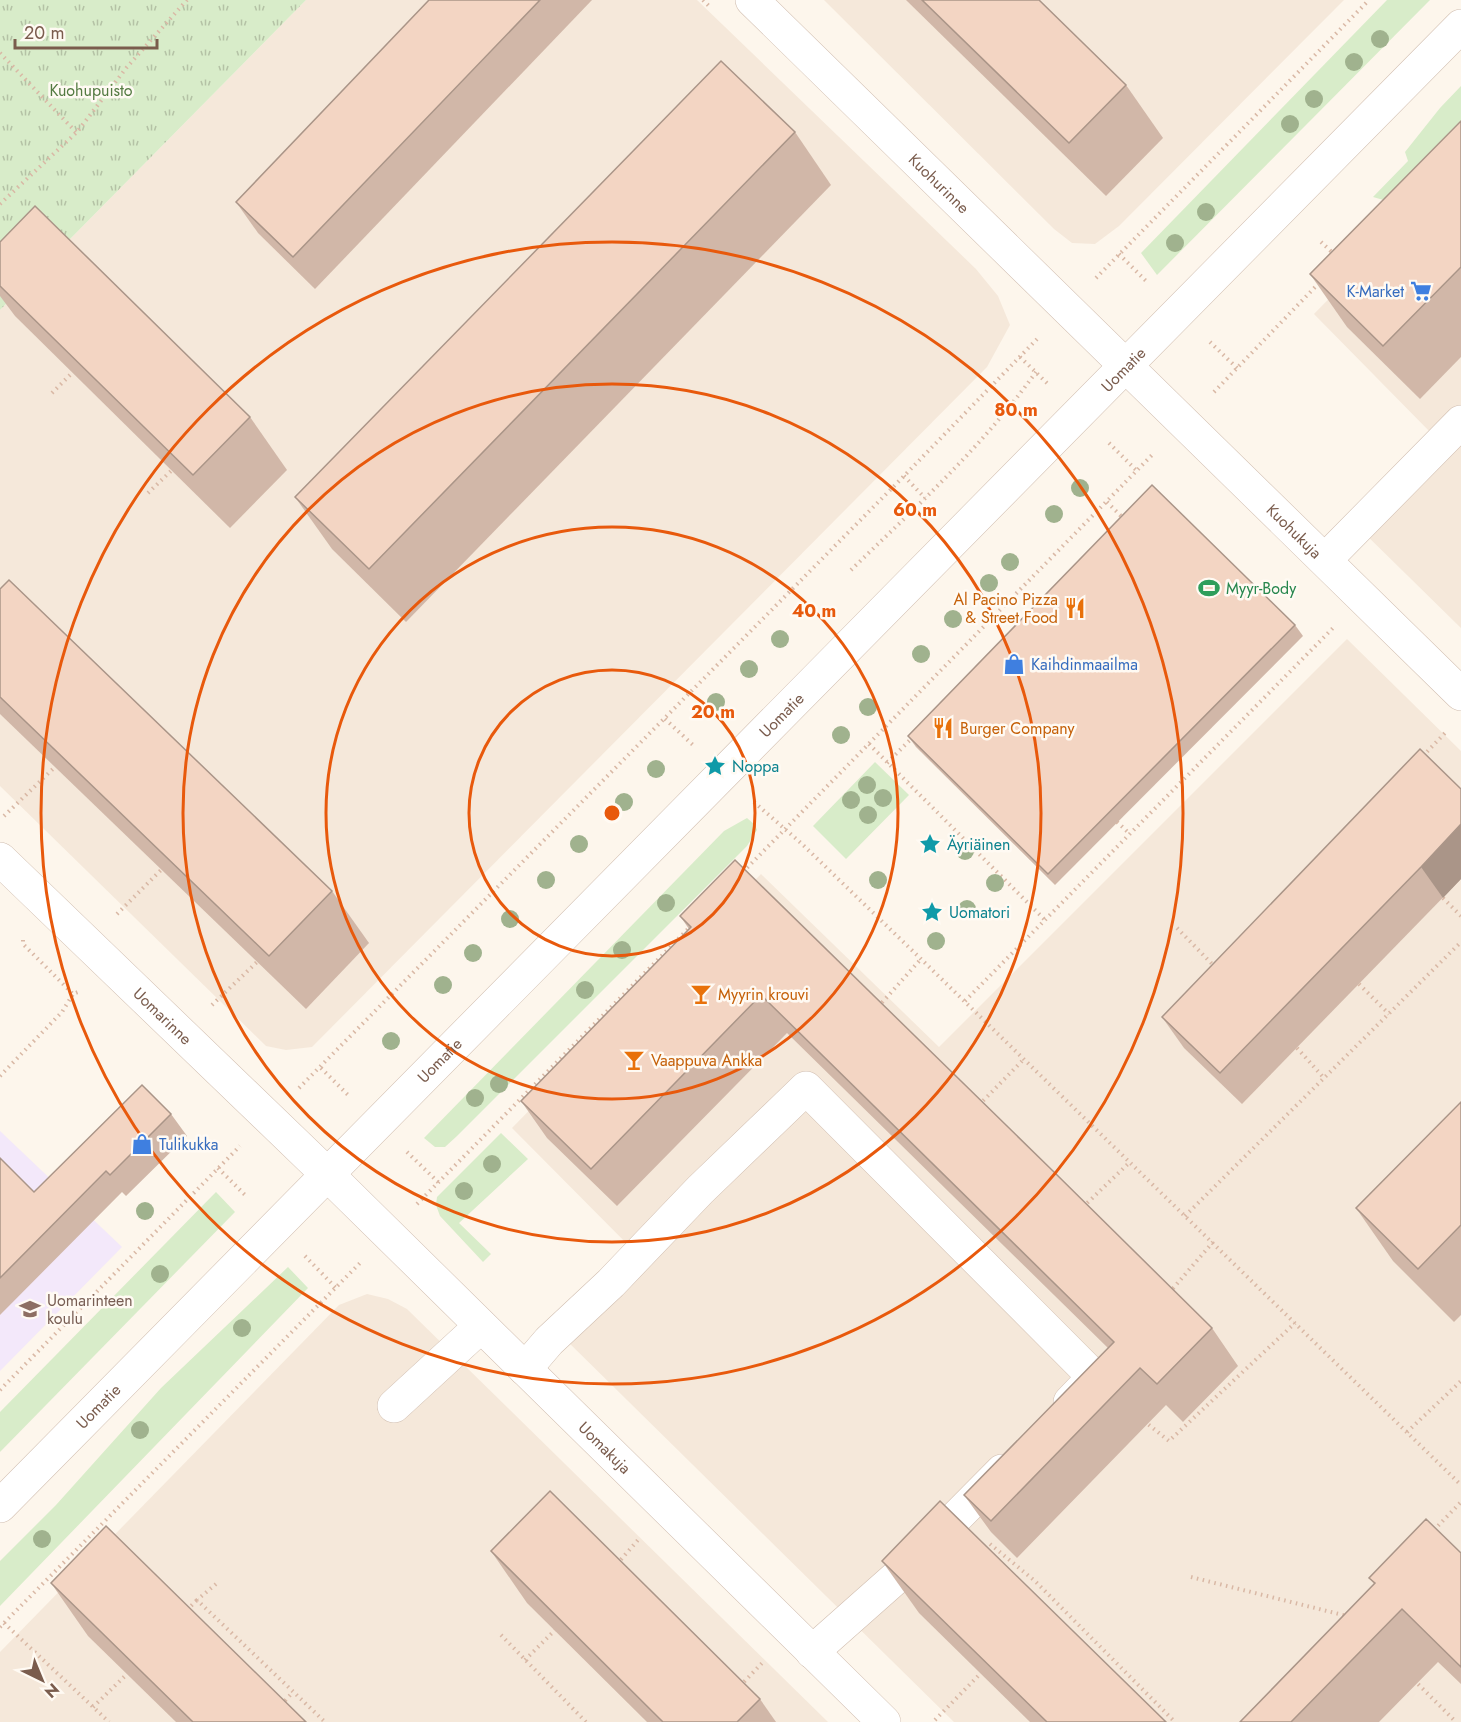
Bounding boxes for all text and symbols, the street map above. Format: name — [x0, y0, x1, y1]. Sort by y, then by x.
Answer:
scale bar — [15, 12, 158, 50]
text: 20 m — [24, 20, 64, 46]
park label: Kuohupuisto — [49, 79, 133, 102]
street label: Kuohurinne — [903, 148, 975, 219]
supermarket icon: K-Market — [1409, 279, 1433, 303]
place label: K-Market — [1347, 280, 1404, 303]
street label: Uomatie — [1096, 342, 1151, 397]
text: 80 m — [994, 397, 1038, 423]
text: 60 m — [893, 497, 937, 523]
street label: Kuohukuja — [1261, 499, 1327, 564]
sports icon: Myyr-Body — [1197, 576, 1221, 600]
place label: Myyr-Body — [1226, 577, 1297, 600]
place label: Al Pacino Pizza & Street Food — [953, 588, 1058, 629]
restaurant icon: Al Pacino Pizza & Street Food — [1063, 596, 1087, 620]
text: 40 m — [792, 598, 836, 624]
shop icon: Kaihdinmaailma — [1002, 652, 1026, 676]
place label: Kaihdinmaailma — [1031, 653, 1138, 676]
street label: Uomatie — [754, 687, 809, 743]
text: 20 m — [691, 699, 735, 725]
restaurant icon: Burger Company — [931, 716, 955, 740]
place label: Burger Company — [960, 717, 1076, 740]
place icon: Noppa — [703, 754, 727, 778]
place label: Noppa — [732, 755, 779, 778]
centre of rings — [602, 803, 622, 823]
place icon: Äyriäinen — [918, 832, 942, 856]
place label: Äyriäinen — [947, 833, 1010, 856]
place icon: Uomatori — [920, 900, 944, 924]
place label: Uomatori — [949, 901, 1010, 924]
street label: Uomarinne — [128, 982, 197, 1050]
bar icon: Myyrin krouvi — [689, 982, 713, 1006]
place label: Myyrin krouvi — [718, 983, 809, 1006]
street label: Uomatie — [412, 1033, 467, 1088]
bar icon: Vaappuva Ankka — [622, 1048, 646, 1072]
place label: Vaappuva Ankka — [651, 1049, 762, 1072]
shop icon: Tulikukka — [130, 1132, 154, 1156]
place label: Tulikukka — [159, 1133, 218, 1156]
place label: Uomarinteen koulu — [47, 1289, 133, 1330]
school or university icon: Uomarinteen koulu — [18, 1297, 42, 1321]
street label: Uomatie — [71, 1379, 126, 1434]
street label: Uomakuja — [573, 1417, 636, 1479]
north arrow — [12, 1650, 72, 1710]
text: N — [39, 1678, 64, 1703]

